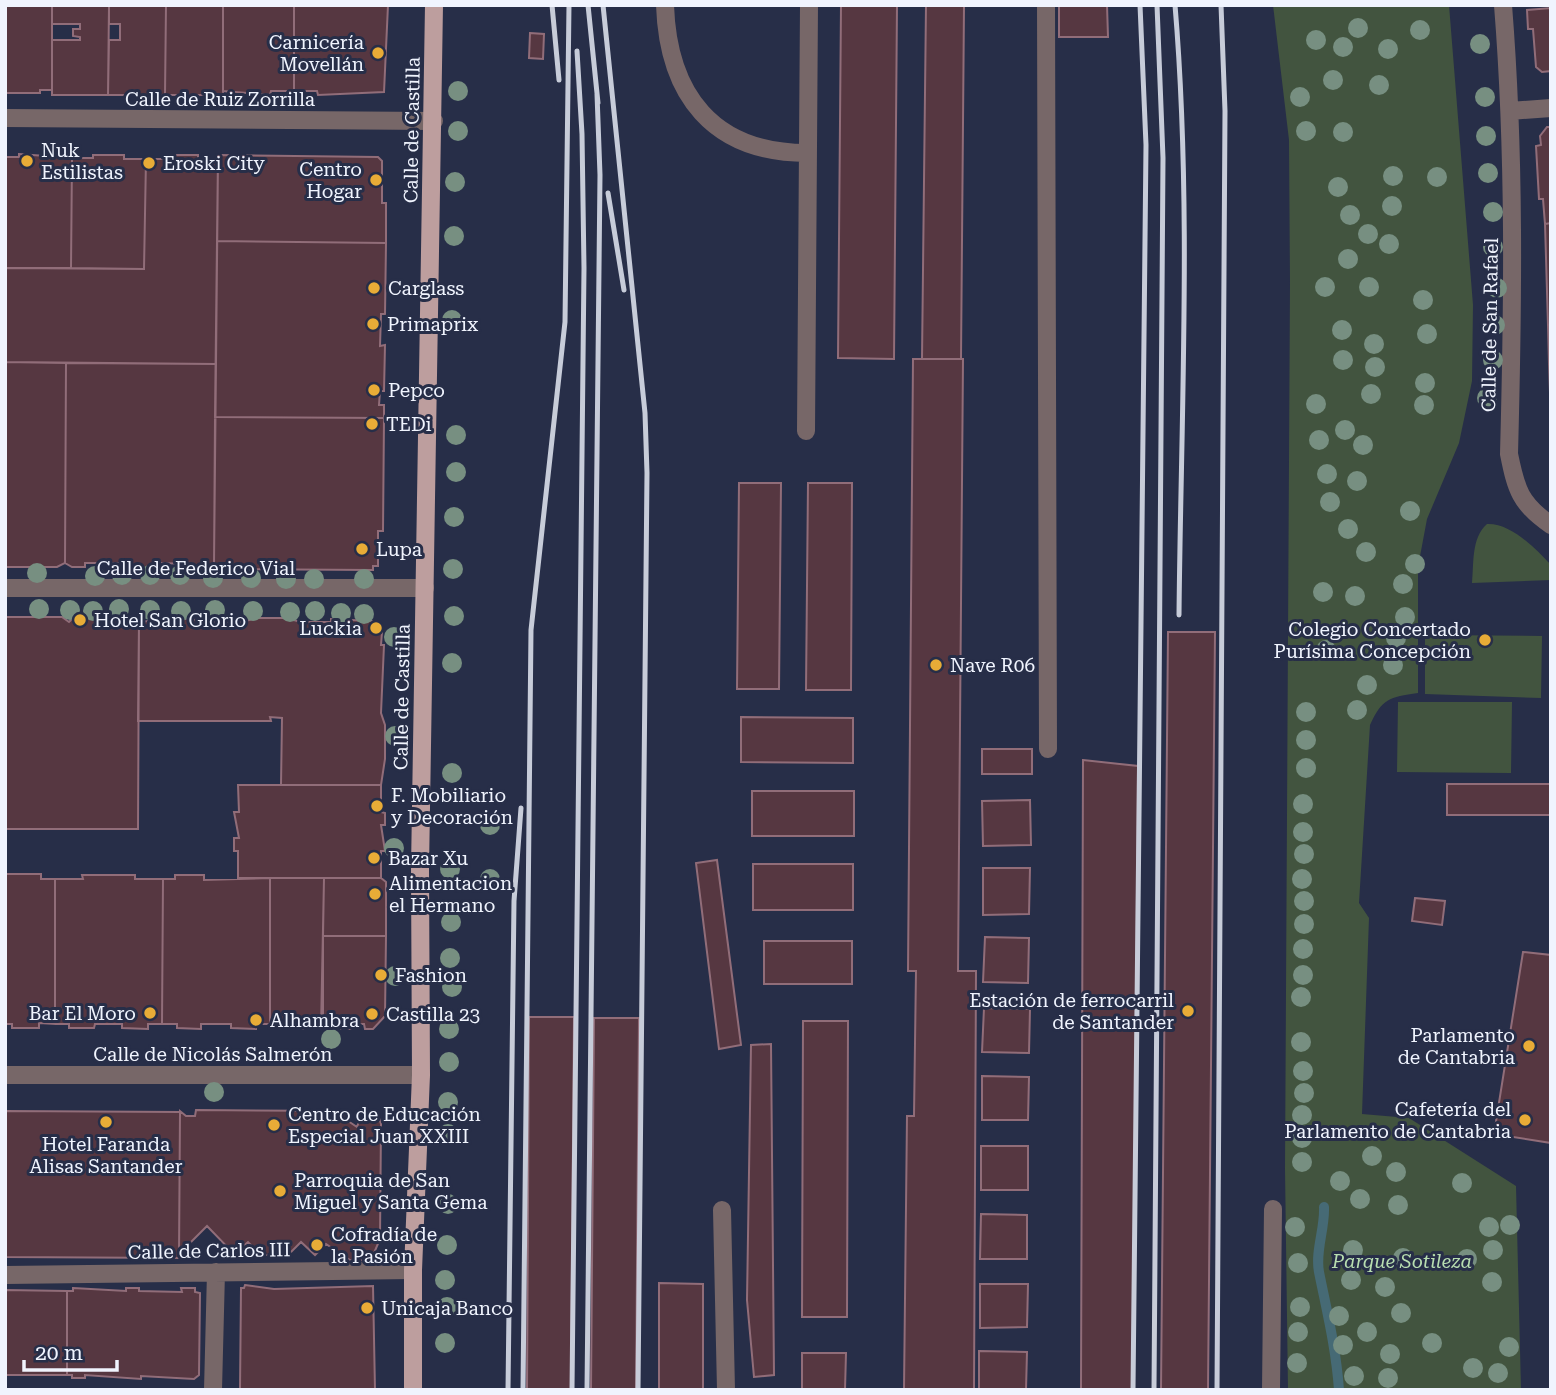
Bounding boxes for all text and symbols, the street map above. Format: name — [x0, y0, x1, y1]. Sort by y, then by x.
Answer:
place label: Carnicería Movellán — [269, 31, 365, 76]
marker: Carnicería Movellán — [370, 45, 386, 61]
street label: Calle de Castilla — [399, 56, 425, 203]
street label: Calle de Ruiz Zorrilla — [125, 88, 316, 111]
place label: Nuk Estilistas — [41, 139, 123, 184]
place label: Eroski City — [163, 152, 266, 175]
marker: Nuk Estilistas — [19, 153, 35, 169]
marker: Eroski City — [141, 155, 157, 171]
place label: Centro Hogar — [299, 158, 362, 203]
marker: Centro Hogar — [368, 172, 384, 188]
street label: Calle de San Rafael — [1477, 238, 1503, 412]
place label: Carglass — [388, 277, 464, 300]
marker: Carglass — [366, 280, 382, 296]
place label: Primaprix — [387, 313, 478, 336]
marker: Primaprix — [365, 316, 381, 332]
place label: Pepco — [388, 379, 445, 402]
marker: Pepco — [366, 382, 382, 398]
place label: TEDi — [386, 413, 432, 436]
marker: TEDi — [364, 416, 380, 432]
place label: Lupa — [376, 538, 423, 561]
marker: Lupa — [354, 541, 370, 557]
street label: Calle de Federico Vial — [97, 557, 295, 580]
place label: Hotel San Glorio — [94, 609, 246, 632]
marker: Hotel San Glorio — [72, 612, 88, 628]
place label: Luckia — [299, 617, 363, 640]
place label: Colegio Concertado Purísima Concepción — [1273, 618, 1471, 663]
marker: Luckia — [368, 620, 384, 636]
street label: Calle de Castilla — [389, 623, 415, 770]
marker: Colegio Concertado Purísima Concepción — [1477, 632, 1493, 648]
place label: Nave R06 — [950, 654, 1035, 677]
marker: Nave R06 — [928, 657, 944, 673]
place label: F. Mobiliario y Decoración — [391, 784, 513, 829]
marker: F. Mobiliario y Decoración — [369, 798, 385, 814]
place label: Bazar Xu — [388, 847, 468, 870]
marker: Bazar Xu — [366, 850, 382, 866]
place label: Alimentacion el Hermano — [389, 872, 512, 917]
marker: Alimentacion el Hermano — [367, 886, 383, 902]
place label: Fashion — [395, 964, 467, 987]
marker: Fashion — [373, 967, 389, 983]
place label: Estación de ferrocarril de Santander — [969, 989, 1174, 1034]
place label: Bar El Moro — [29, 1002, 136, 1025]
place label: Castilla 23 — [386, 1003, 480, 1026]
marker: Estación de ferrocarril de Santander — [1180, 1003, 1196, 1019]
marker: Bar El Moro — [142, 1005, 158, 1021]
marker: Castilla 23 — [364, 1006, 380, 1022]
place label: Alhambra — [270, 1009, 360, 1032]
marker: Alhambra — [248, 1012, 264, 1028]
place label: Parlamento de Cantabria — [1398, 1024, 1516, 1069]
marker: Parlamento de Cantabria — [1521, 1038, 1537, 1054]
street label: Calle de Nicolás Salmerón — [93, 1043, 333, 1066]
place label: Cafetería del Parlamento de Cantabria — [1284, 1098, 1512, 1143]
place label: Centro de Educación Especial Juan XXIII — [288, 1103, 481, 1148]
marker: Cafetería del Parlamento de Cantabria — [1517, 1112, 1533, 1128]
marker: Hotel Faranda Alisas Santander — [98, 1114, 114, 1130]
marker: Centro de Educación Especial Juan XXIII — [266, 1117, 282, 1133]
place label: Hotel Faranda Alisas Santander — [29, 1133, 183, 1178]
place label: Parroquia de San Miguel y Santa Gema — [294, 1169, 488, 1214]
marker: Parroquia de San Miguel y Santa Gema — [272, 1183, 288, 1199]
place label: Cofradía de la Pasión — [331, 1223, 437, 1268]
marker: Cofradía de la Pasión — [309, 1237, 325, 1253]
street label: Calle de Carlos III — [127, 1238, 291, 1264]
park label: Parque Sotileza — [1331, 1250, 1472, 1273]
place label: Unicaja Banco — [381, 1297, 513, 1320]
marker: Unicaja Banco — [359, 1300, 375, 1316]
scale bar — [24, 1328, 117, 1372]
text: 20 m — [35, 1341, 83, 1365]

